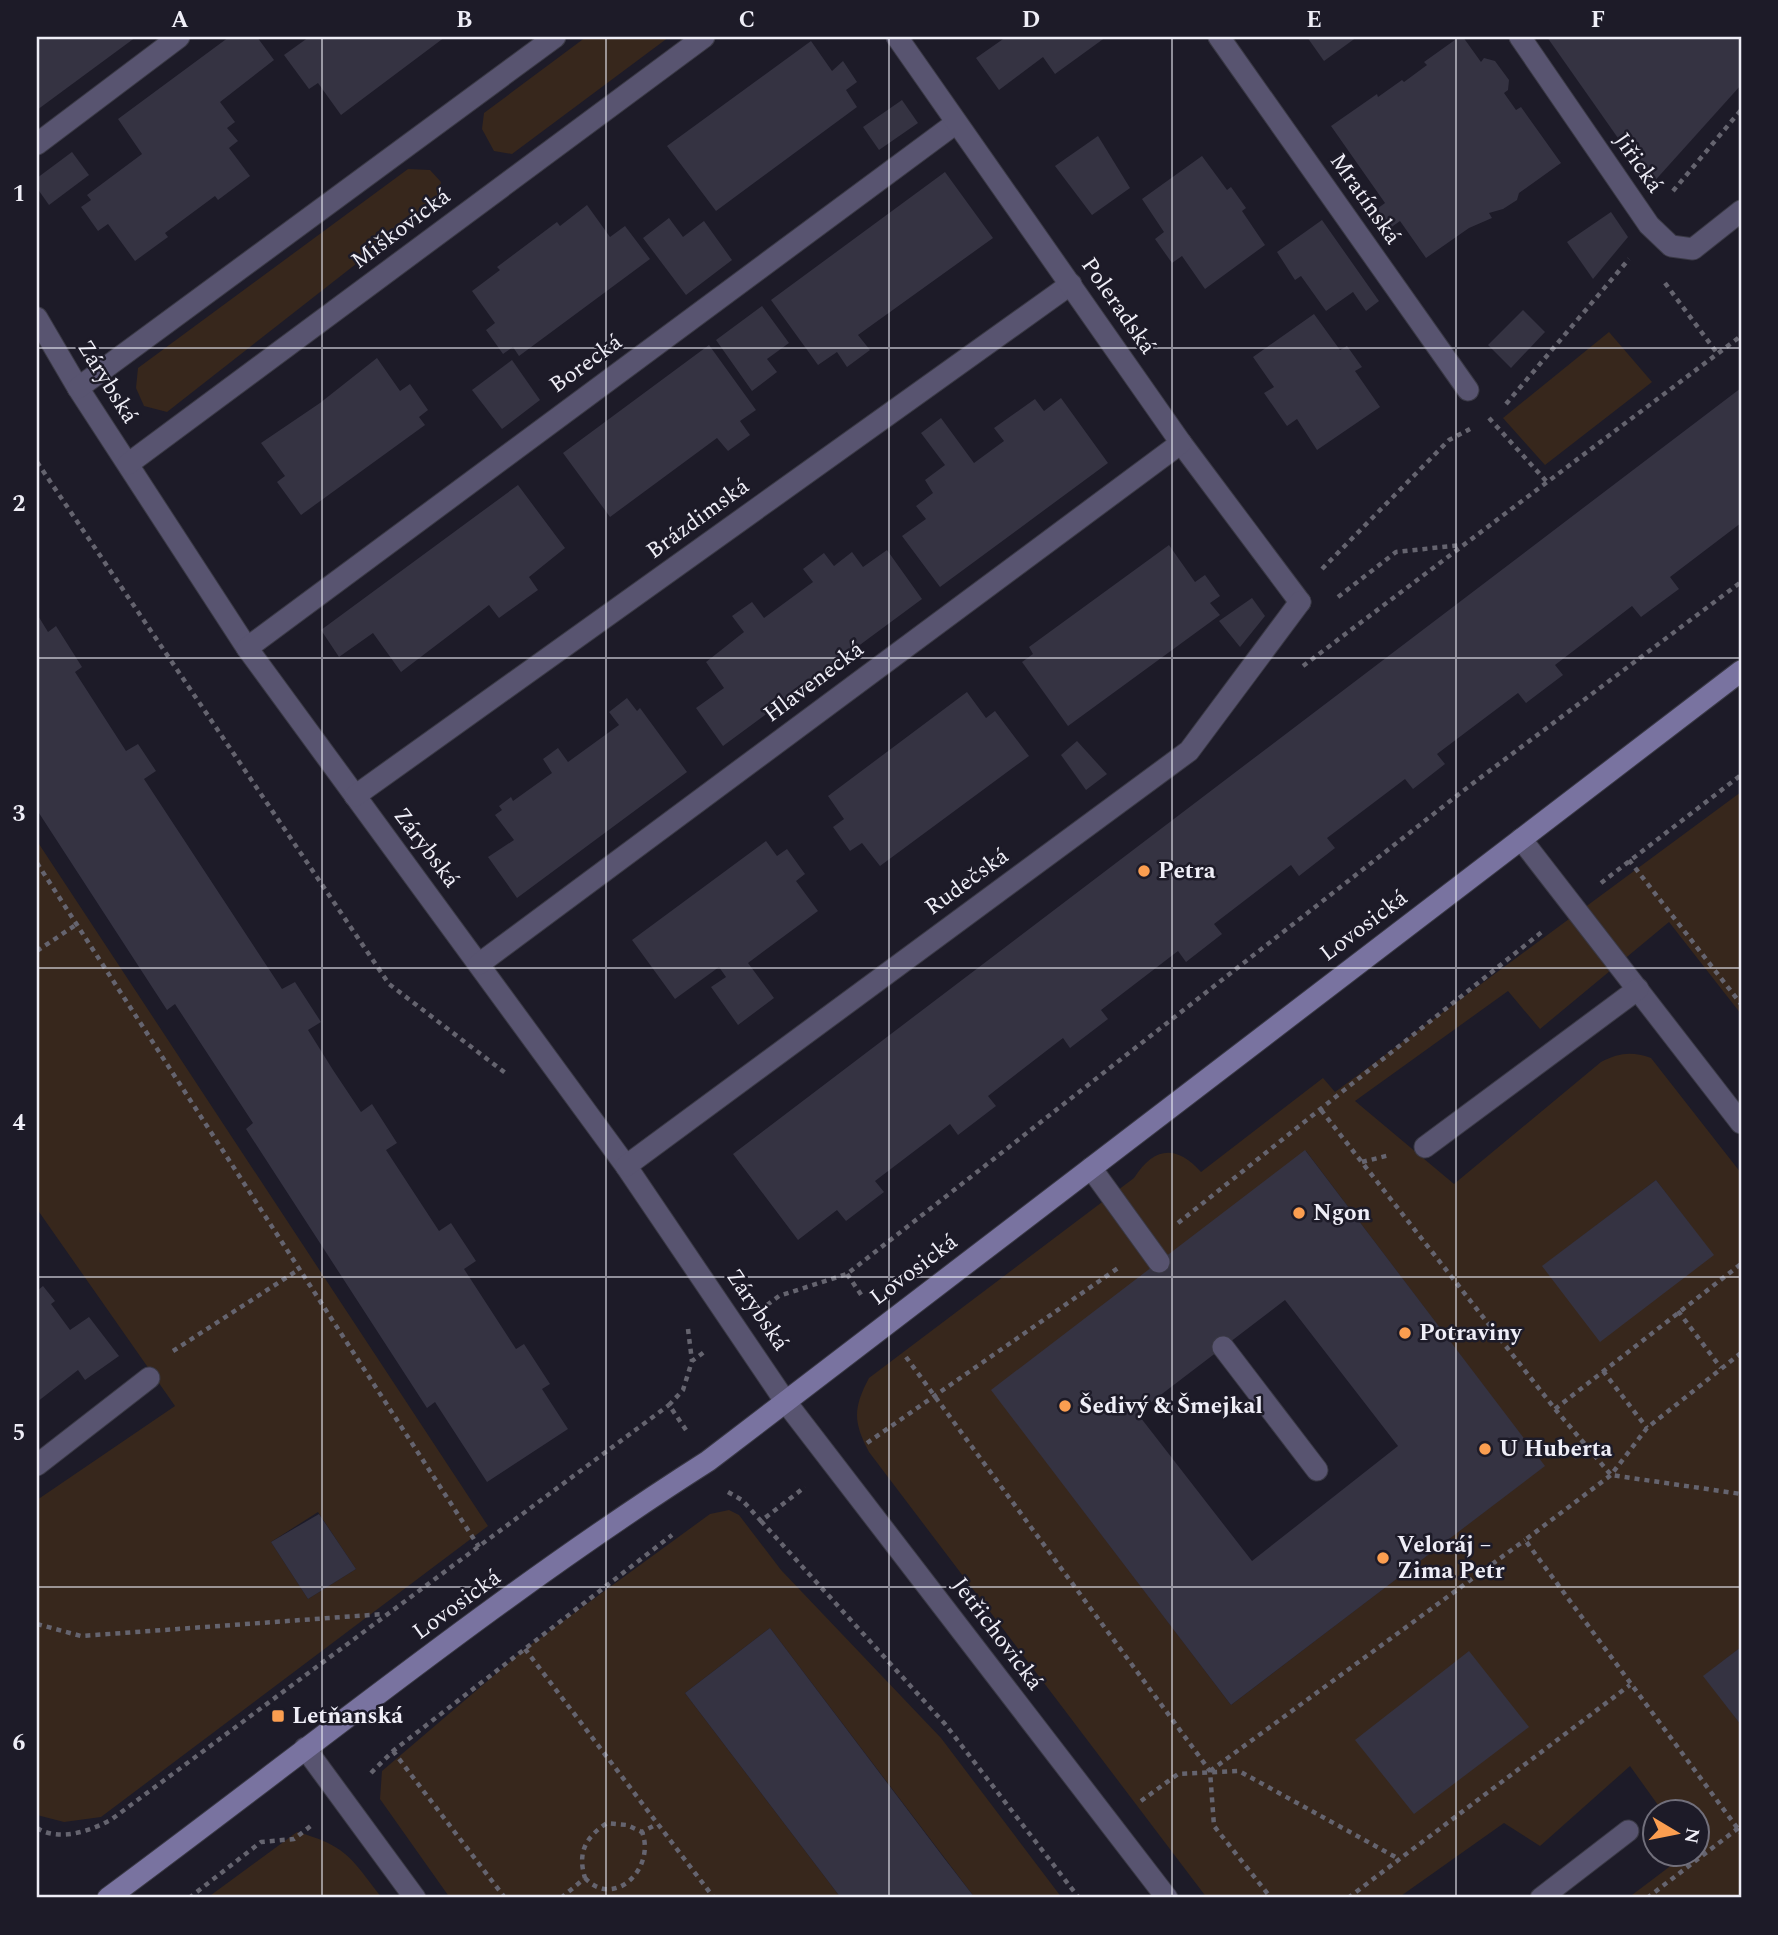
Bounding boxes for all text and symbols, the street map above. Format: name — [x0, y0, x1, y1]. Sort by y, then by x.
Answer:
text: A — [171, 3, 189, 38]
text: B — [456, 3, 472, 38]
text: C — [739, 3, 755, 38]
text: D — [1022, 3, 1040, 38]
text: E — [1306, 3, 1322, 38]
text: F — [1591, 3, 1605, 38]
street label: Jiřická — [1604, 126, 1672, 200]
street label: Mratínská — [1321, 146, 1409, 252]
text: 1 — [13, 177, 25, 212]
street label: Miškovická — [344, 180, 458, 278]
street label: Poleradská — [1072, 250, 1164, 362]
street label: Borecká — [542, 326, 630, 402]
street label: Zárybská — [68, 333, 146, 431]
street label: Brázdimská — [639, 470, 757, 568]
text: 2 — [13, 487, 26, 522]
street label: Hlavenecká — [756, 632, 872, 732]
text: 3 — [13, 797, 26, 832]
street label: Zárybská — [384, 800, 468, 896]
street label: Rudečská — [918, 839, 1016, 925]
place label: Petra — [1158, 854, 1216, 889]
marker: Petra — [1136, 863, 1152, 879]
street label: Lovosická — [1313, 881, 1415, 971]
text: 4 — [13, 1106, 26, 1141]
place label: Ngon — [1313, 1196, 1371, 1231]
marker: Ngon — [1291, 1205, 1307, 1221]
street label: Lovosická — [863, 1225, 965, 1315]
street label: Zárybská — [717, 1262, 797, 1358]
place label: Potraviny — [1419, 1316, 1523, 1351]
marker: Potraviny — [1397, 1325, 1413, 1341]
place label: Šedivý & Šmejkal — [1079, 1389, 1263, 1424]
marker: Šedivý & Šmejkal — [1057, 1398, 1073, 1414]
text: 5 — [13, 1416, 25, 1451]
place label: U Huberta — [1499, 1432, 1613, 1467]
marker: U Huberta — [1477, 1441, 1493, 1457]
place label: Veloráj – Zima Petr — [1397, 1528, 1505, 1589]
marker: Veloráj – Zima Petr — [1375, 1550, 1391, 1566]
street label: Lovosická — [405, 1561, 509, 1649]
street label: Jetřichovická — [943, 1570, 1051, 1698]
place label: Letňanská — [292, 1699, 403, 1734]
marker: Letňanská — [270, 1708, 286, 1724]
text: 6 — [13, 1726, 26, 1761]
north arrow — [1642, 1798, 1712, 1868]
text: N — [1676, 1826, 1707, 1846]

